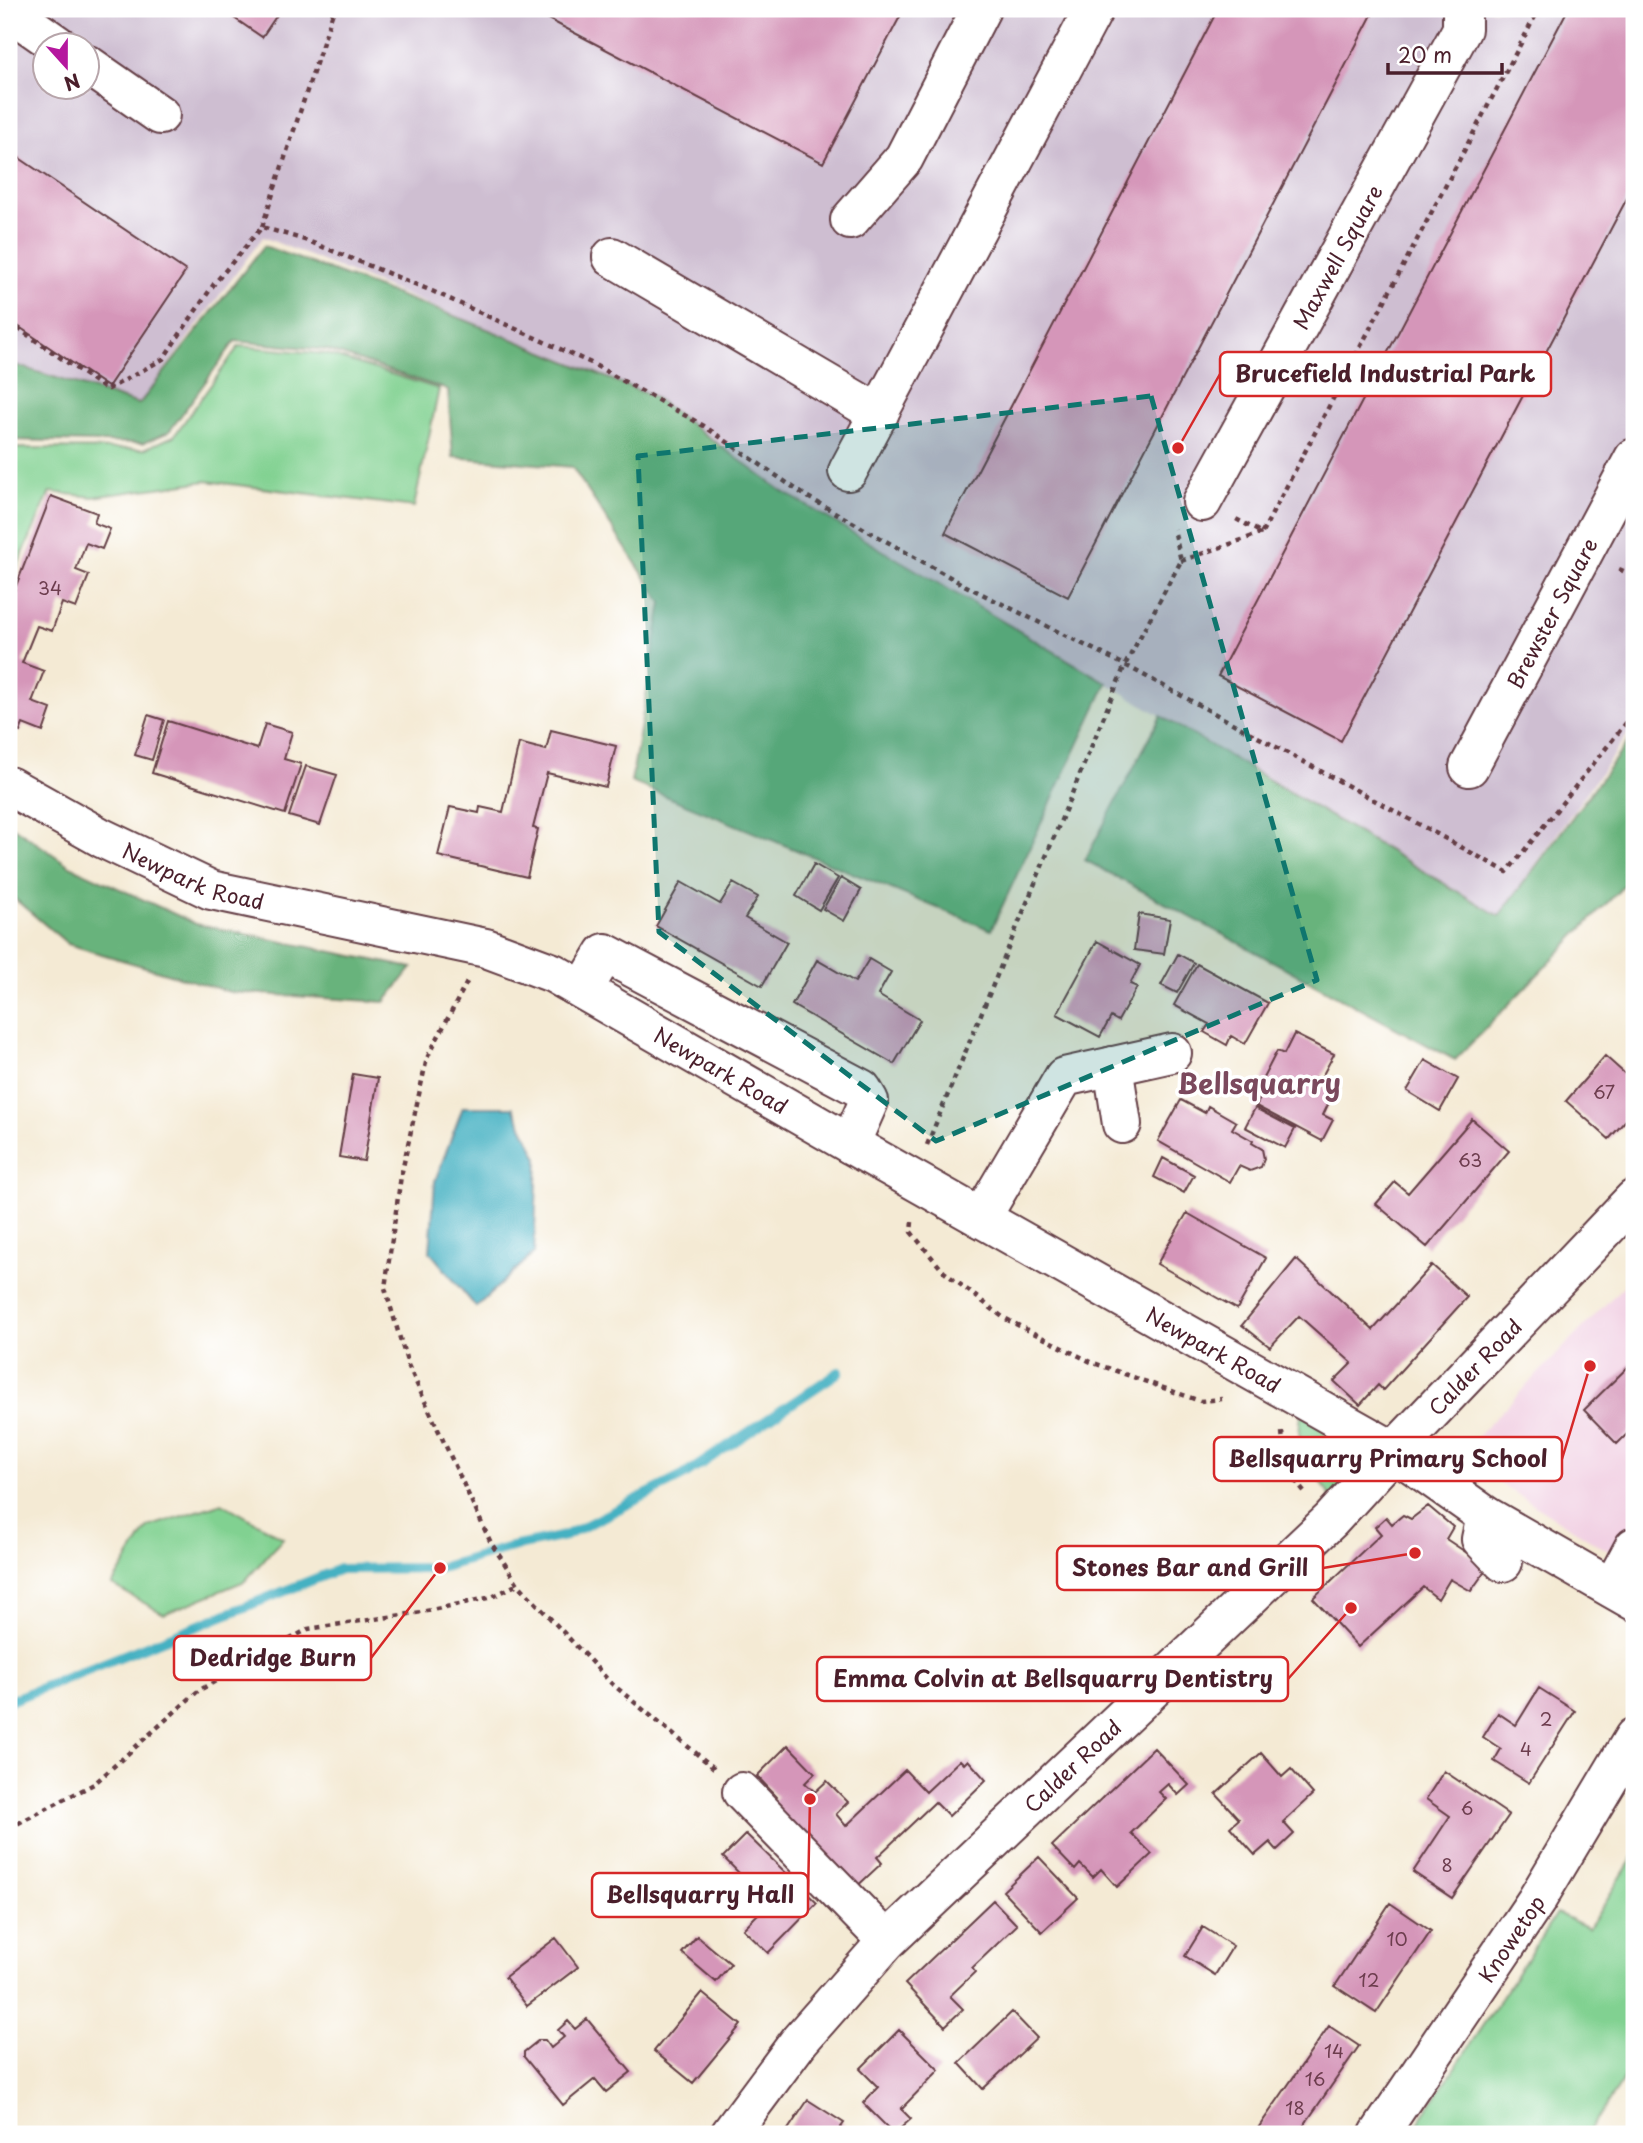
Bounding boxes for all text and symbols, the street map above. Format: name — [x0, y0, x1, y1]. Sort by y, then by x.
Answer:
north arrow — [32, 32, 102, 102]
scale bar — [1388, 32, 1501, 76]
text: 20 m — [1398, 38, 1452, 70]
text: N — [60, 67, 84, 99]
street label: Maxwell Square — [1284, 178, 1390, 335]
callout: Brucefield Industrial Park — [1220, 352, 1551, 396]
text: Brucefield Industrial Park — [1235, 355, 1536, 390]
street label: Brewster Square — [1498, 532, 1605, 694]
house number: 34 — [38, 574, 62, 601]
street label: Newpark Road — [117, 834, 267, 917]
street label: Newpark Road — [648, 1018, 794, 1121]
district label: Bellsquarry — [1177, 1061, 1341, 1104]
house number: 67 — [1593, 1078, 1615, 1105]
house number: 63 — [1458, 1146, 1482, 1173]
street label: Newpark Road — [1140, 1298, 1287, 1400]
street label: Calder Road — [1420, 1311, 1529, 1422]
callout: Bellsquarry Primary School — [1214, 1437, 1562, 1481]
text: Bellsquarry Primary School — [1228, 1440, 1548, 1475]
callout: Stones Bar and Grill — [1057, 1546, 1323, 1590]
text: Stones Bar and Grill — [1072, 1549, 1308, 1584]
callout: Dedridge Burn — [174, 1636, 371, 1680]
text: Dedridge Burn — [190, 1639, 356, 1674]
callout: Emma Colvin at Bellsquarry Dentistry — [817, 1657, 1288, 1701]
text: Emma Colvin at Bellsquarry Dentistry — [833, 1660, 1273, 1695]
house number: 2 — [1540, 1705, 1552, 1732]
street label: Calder Road — [1016, 1711, 1128, 1820]
house number: 4 — [1520, 1735, 1532, 1762]
house number: 6 — [1461, 1794, 1473, 1821]
house number: 8 — [1441, 1851, 1453, 1878]
callout: Bellsquarry Hall — [592, 1873, 808, 1917]
text: Bellsquarry Hall — [606, 1876, 794, 1911]
street label: Knowetop — [1470, 1888, 1552, 1988]
house number: 10 — [1386, 1925, 1408, 1952]
house number: 12 — [1359, 1966, 1379, 1993]
house number: 14 — [1324, 2037, 1344, 2064]
house number: 16 — [1305, 2065, 1325, 2092]
house number: 18 — [1285, 2094, 1305, 2121]

